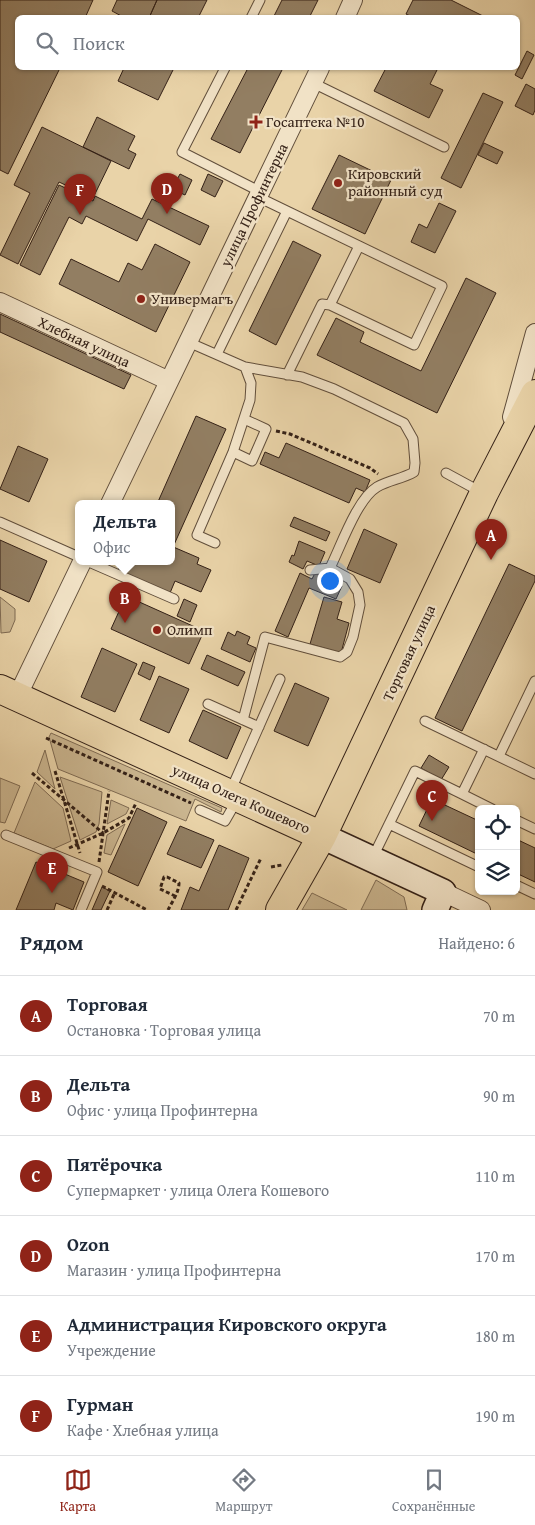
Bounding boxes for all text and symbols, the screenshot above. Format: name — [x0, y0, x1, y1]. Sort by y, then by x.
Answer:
search box — [15, 15, 520, 70]
icon: search — [33, 29, 61, 57]
text: Поиск — [73, 29, 125, 57]
place label: Госаптека №10 — [266, 111, 364, 132]
marker: Госаптека №10 — [250, 116, 262, 128]
street label: улица Профинтерна — [214, 139, 293, 271]
place label: Кировский районный суд — [348, 163, 442, 201]
pin: D — [151, 173, 183, 214]
pin: F — [64, 174, 96, 215]
marker: Кировский районный суд — [332, 177, 344, 189]
place label: Универмагъ — [151, 288, 233, 309]
marker: Универмагъ — [135, 293, 147, 305]
street label: Хлебная улица — [35, 311, 135, 372]
popup — [75, 500, 175, 565]
text: Дельта — [93, 507, 157, 535]
pin: A — [475, 519, 507, 560]
text: Офис — [93, 535, 130, 559]
your location — [317, 568, 343, 594]
pin: B — [109, 582, 141, 623]
street label: Торговая улица — [377, 600, 440, 704]
place label: Олимп — [167, 619, 213, 640]
marker: Олимп — [151, 624, 163, 636]
street label: улица Олега Кошевого — [168, 758, 314, 839]
pin: C — [416, 780, 448, 821]
map controls — [475, 805, 520, 895]
button: locate — [475, 805, 520, 850]
button: layers — [475, 850, 520, 895]
pin: E — [36, 852, 68, 893]
text: Рядом — [20, 927, 83, 958]
text: Найдено: 6 — [438, 931, 515, 955]
text: Торговая — [67, 990, 148, 1018]
text: A — [31, 1004, 41, 1028]
text: 70 m — [483, 1004, 515, 1028]
text: Остановка · Торговая улица — [67, 1018, 261, 1042]
text: Дельта — [67, 1070, 130, 1098]
text: B — [31, 1084, 41, 1108]
text: 90 m — [483, 1084, 515, 1108]
text: Офис · улица Профинтерна — [67, 1098, 258, 1122]
text: Пятёрочка — [67, 1150, 162, 1178]
text: C — [31, 1164, 41, 1188]
text: 110 m — [475, 1164, 515, 1188]
text: Супермаркет · улица Олега Кошевого — [67, 1178, 329, 1202]
text: Ozon — [67, 1230, 109, 1258]
text: D — [31, 1244, 41, 1268]
text: 170 m — [475, 1244, 515, 1268]
text: Магазин · улица Профинтерна — [67, 1258, 281, 1282]
text: Администрация Кировского округа — [67, 1310, 387, 1338]
text: E — [32, 1324, 40, 1348]
text: 180 m — [475, 1324, 515, 1348]
text: Учреждение — [67, 1338, 156, 1362]
text: Гурман — [67, 1390, 133, 1418]
text: F — [32, 1404, 40, 1428]
text: 190 m — [475, 1404, 515, 1428]
text: Кафе · Хлебная улица — [67, 1418, 219, 1442]
tab: Карта — [60, 1466, 96, 1516]
tab: Маршрут — [215, 1466, 273, 1516]
tab: Сохранённые — [392, 1466, 475, 1516]

